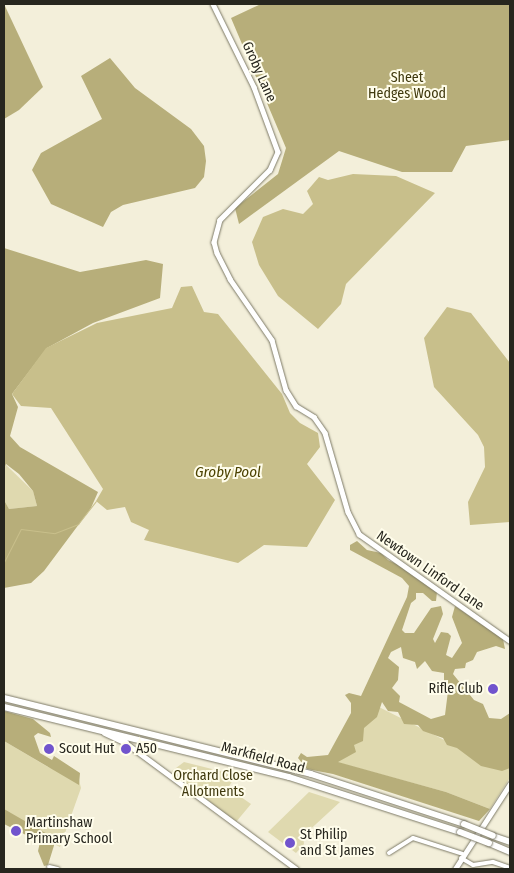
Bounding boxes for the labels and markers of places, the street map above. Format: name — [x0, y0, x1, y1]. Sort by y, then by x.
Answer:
place label: Rifle Club — [429, 681, 483, 697]
marker: Rifle Club — [487, 683, 499, 695]
place label: Scout Hut — [59, 741, 115, 757]
place label: A50 — [136, 741, 157, 757]
marker: Scout Hut — [43, 743, 55, 755]
marker: A50 — [120, 743, 132, 755]
place label: Martinshaw Primary School — [26, 815, 112, 848]
marker: Martinshaw Primary School — [10, 825, 22, 837]
place label: St Philip and St James — [300, 827, 374, 860]
marker: St Philip and St James — [284, 837, 296, 849]

